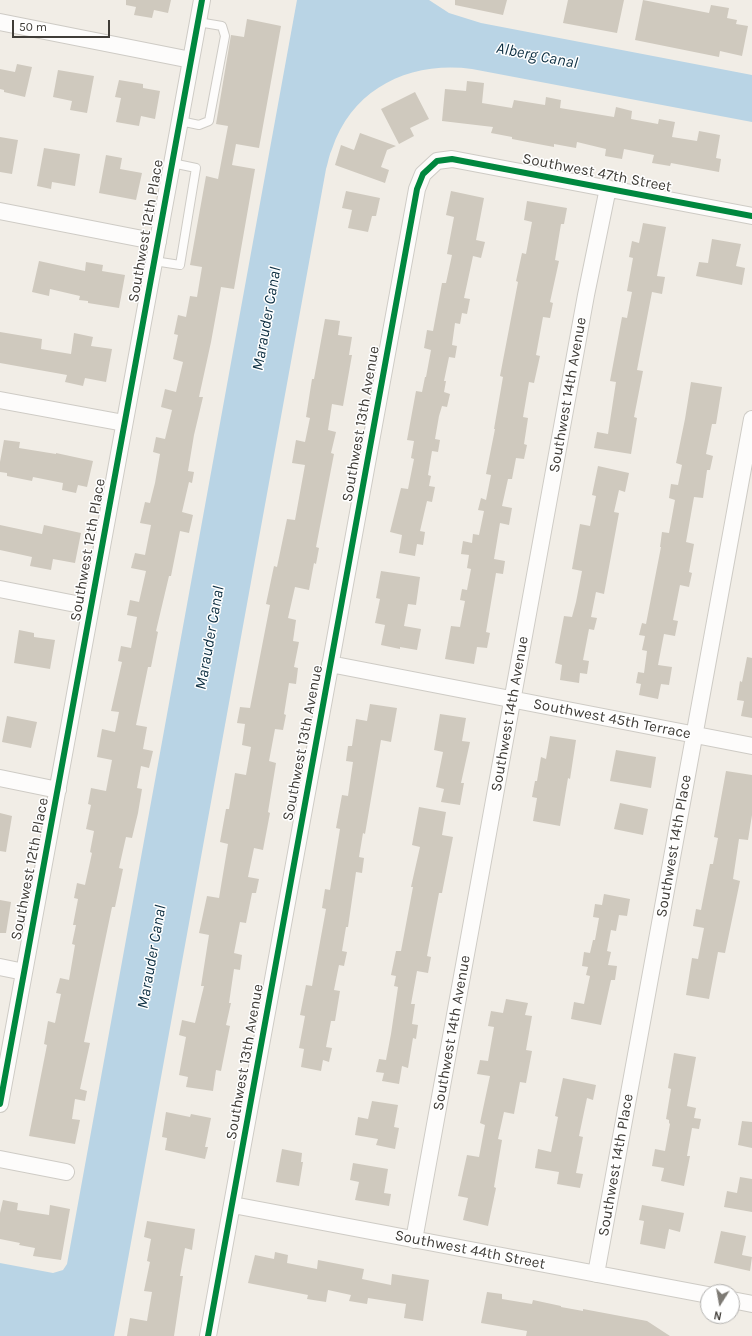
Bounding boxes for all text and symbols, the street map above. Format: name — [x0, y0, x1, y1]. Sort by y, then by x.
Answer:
scale bar — [14, 12, 112, 38]
text: 50 m — [19, 20, 47, 34]
water label: Alberg Canal — [495, 39, 579, 73]
street label: Southwest 47th Street — [521, 150, 673, 196]
street label: Southwest 12th Place — [125, 158, 167, 304]
water label: Marauder Canal — [248, 266, 286, 372]
street label: Southwest 14th Avenue — [545, 316, 591, 474]
street label: Southwest 13th Avenue — [338, 345, 384, 503]
street label: Southwest 12th Place — [67, 477, 109, 623]
water label: Marauder Canal — [191, 585, 229, 691]
street label: Southwest 14th Avenue — [487, 635, 533, 793]
street label: Southwest 13th Avenue — [279, 664, 327, 822]
street label: Southwest 45th Terrace — [532, 695, 692, 743]
street label: Southwest 14th Place — [653, 773, 695, 919]
street label: Southwest 12th Place — [7, 796, 53, 942]
water label: Marauder Canal — [133, 904, 171, 1010]
street label: Southwest 14th Avenue — [429, 954, 475, 1112]
street label: Southwest 13th Avenue — [222, 983, 268, 1141]
street label: Southwest 14th Place — [595, 1092, 637, 1238]
street label: Southwest 44th Street — [393, 1227, 547, 1273]
north arrow — [700, 1284, 740, 1324]
text: N — [713, 1308, 723, 1322]

